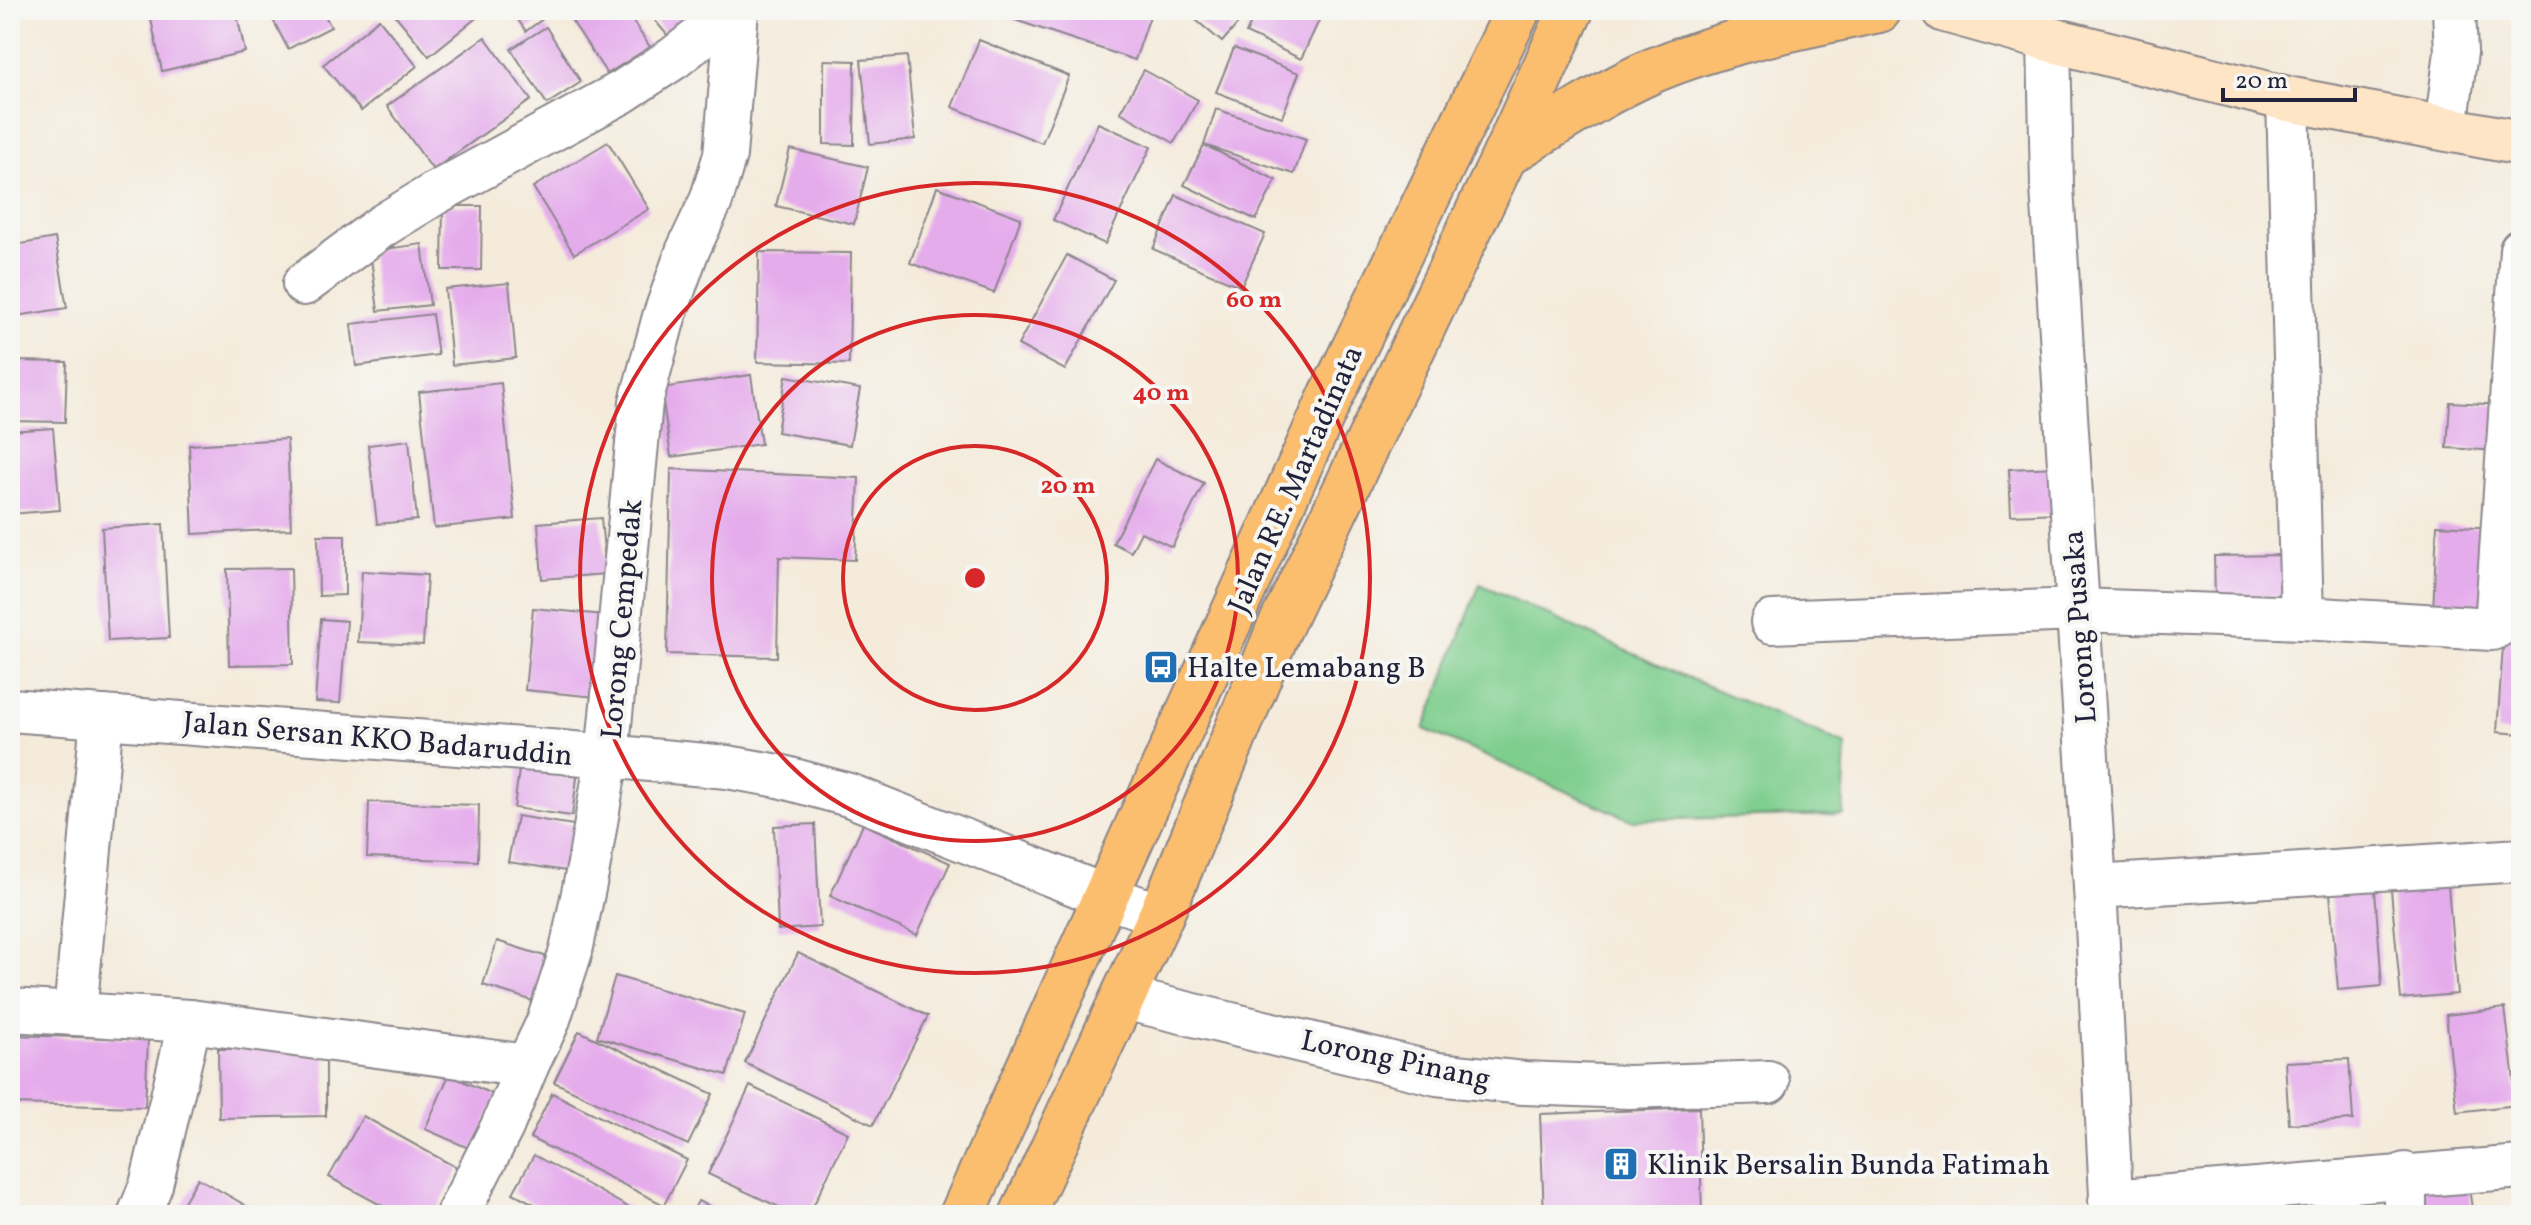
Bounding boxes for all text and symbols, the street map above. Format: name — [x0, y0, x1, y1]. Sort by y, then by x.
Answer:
scale bar — [2223, 52, 2355, 102]
text: 20 m — [2235, 65, 2288, 99]
text: 60 m — [1226, 284, 1282, 318]
street label: Jalan RE. Martadinata — [1219, 339, 1375, 620]
text: 40 m — [1133, 377, 1189, 411]
text: 20 m — [1040, 470, 1096, 504]
street label: Lorong Cempedak — [592, 498, 654, 741]
street label: Lorong Pusaka — [2053, 529, 2109, 725]
centre of rings — [961, 564, 989, 592]
bus stop icon: Halte Lemabang B — [1142, 648, 1180, 686]
place label: Halte Lemabang B — [1187, 648, 1426, 690]
street label: Jalan Sersan KKO Badaruddin — [181, 702, 574, 778]
street label: Lorong Pinang — [1297, 1020, 1494, 1102]
building icon: Klinik Bersalin Bunda Fatimah — [1602, 1145, 1640, 1183]
place label: Klinik Bersalin Bunda Fatimah — [1647, 1145, 2050, 1187]

